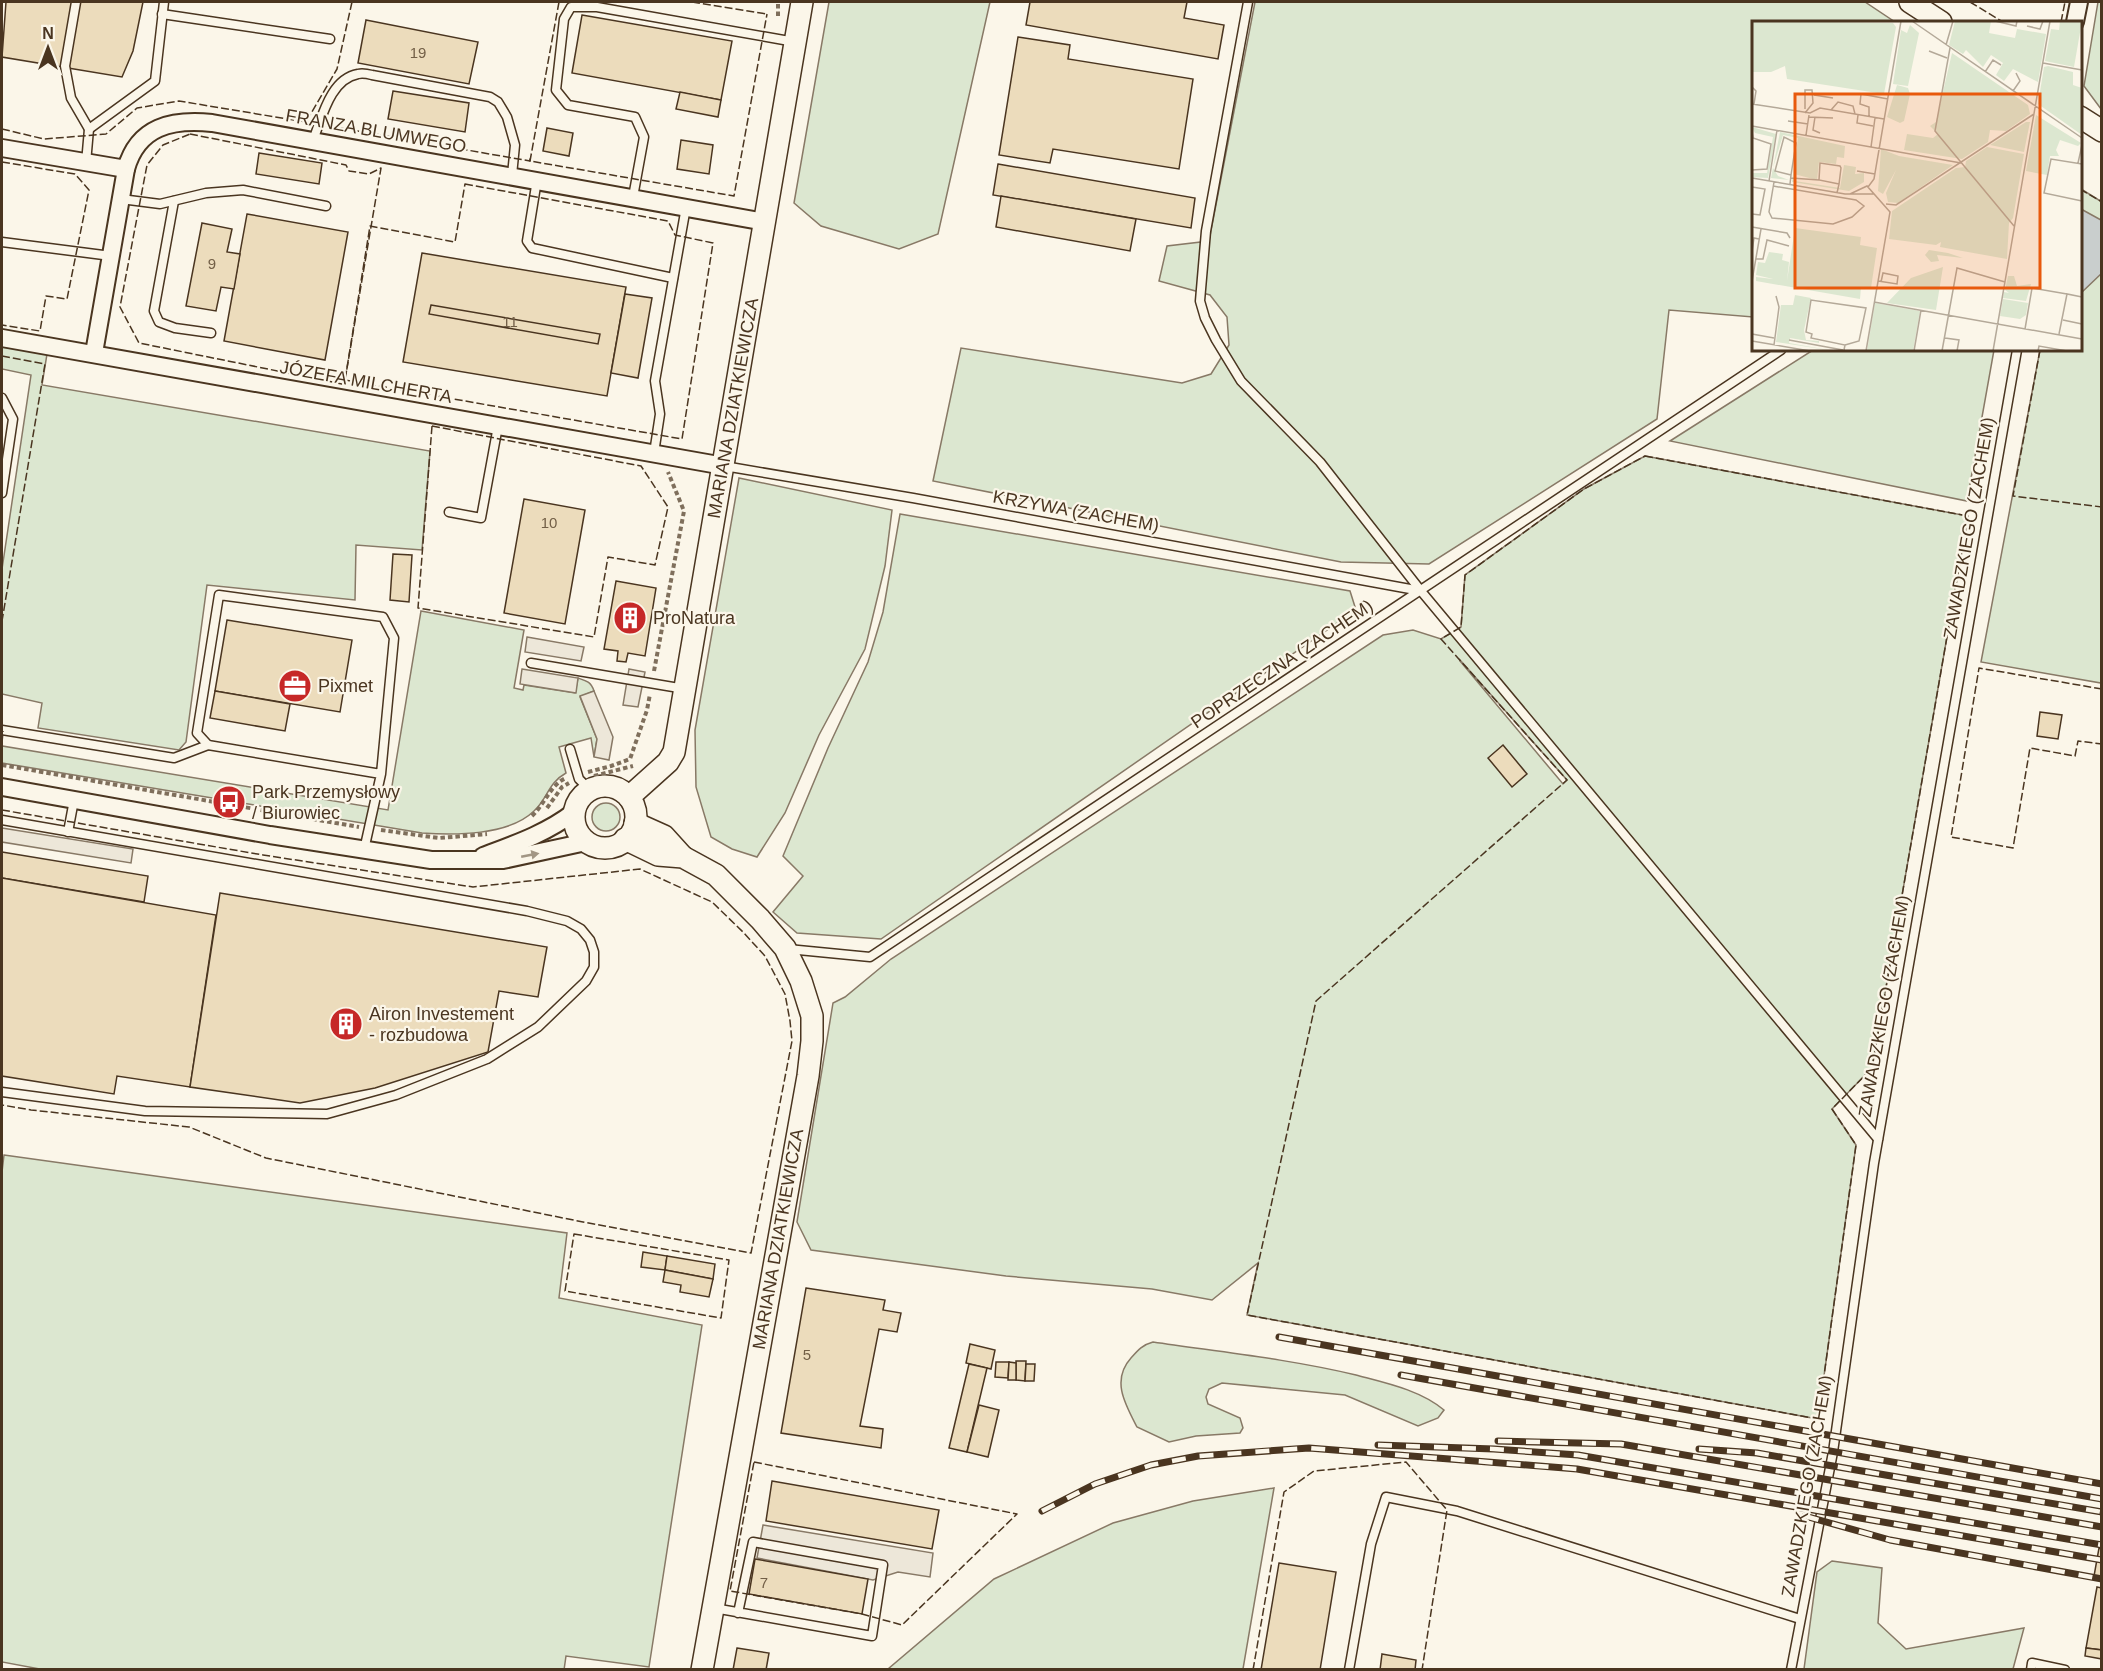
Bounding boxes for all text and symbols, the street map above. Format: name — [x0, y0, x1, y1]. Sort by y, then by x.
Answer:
north arrow — [18, 18, 78, 78]
inset map — [1752, 21, 2082, 351]
text: N — [42, 25, 54, 42]
house number: 19 — [410, 44, 426, 61]
street label: FRANZA BLUMWEGO — [284, 105, 468, 157]
house number: 9 — [208, 255, 216, 272]
street label: MARIANA DZIATKIEWICZA — [704, 296, 762, 520]
house number: 11 — [502, 313, 518, 330]
street label: JÓZEFA MILCHERTA — [278, 356, 454, 407]
street label: ZAWADZKIEGO (ZACHEM) — [1940, 416, 1998, 640]
street label: KRZYWA (ZACHEM) — [991, 487, 1161, 535]
house number: 10 — [541, 514, 557, 531]
street label: POPRZECZNA (ZACHEM) — [1187, 596, 1377, 732]
building icon: ProNatura — [612, 600, 648, 636]
place label: ProNatura — [653, 608, 736, 628]
office icon: Pixmet — [277, 668, 313, 704]
place label: Pixmet — [318, 676, 373, 696]
place label: Park Przemysłowy / Biurowiec — [252, 782, 400, 823]
bus stop icon: Park Przemysłowy / Biurowiec — [211, 784, 247, 820]
one-way arrow — [521, 850, 540, 859]
street label: ZAWADZKIEGO (ZACHEM) — [1855, 894, 1913, 1118]
place label: Airon Investement - rozbudowa — [369, 1004, 514, 1045]
building icon: Airon Investement - rozbudowa — [328, 1006, 364, 1042]
street label: MARIANA DZIATKIEWICZA — [749, 1127, 807, 1351]
house number: 5 — [803, 1346, 811, 1363]
street label: ZAWADZKIEGO (ZACHEM) — [1778, 1374, 1836, 1598]
house number: 7 — [760, 1574, 768, 1591]

